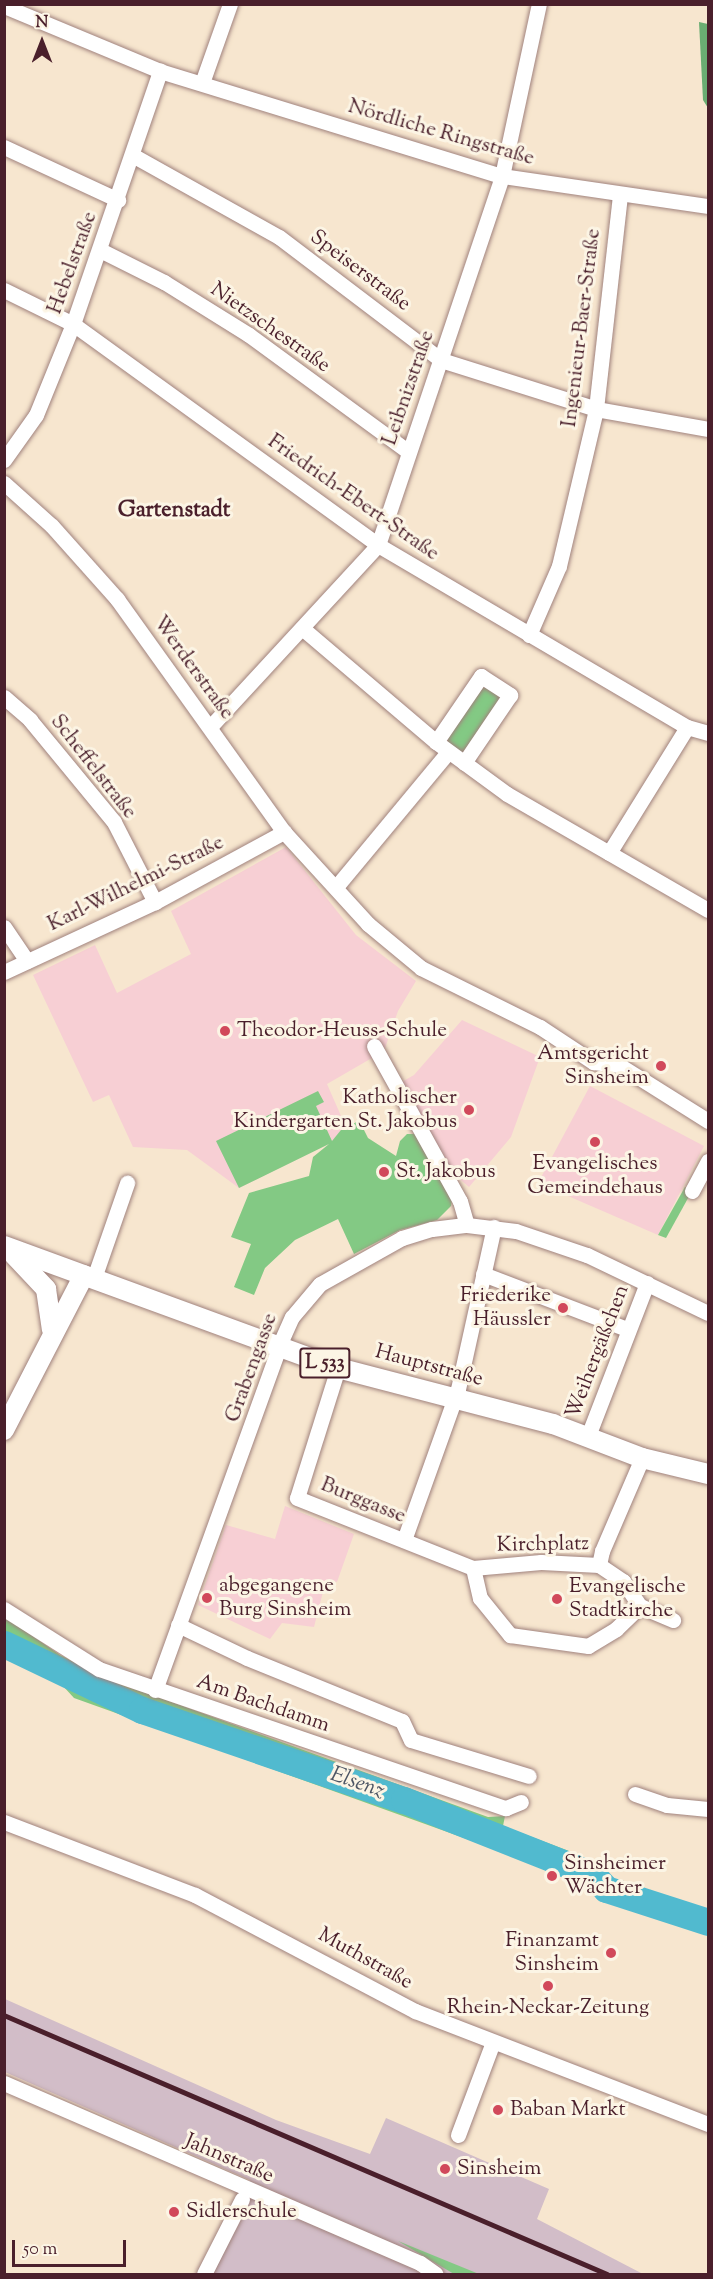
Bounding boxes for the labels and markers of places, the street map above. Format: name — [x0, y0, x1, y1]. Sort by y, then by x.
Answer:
place label: Theodor-Heuss-Schule — [237, 1018, 447, 1044]
marker: Theodor-Heuss-Schule — [218, 1024, 232, 1038]
place label: Amtsgericht Sinsheim — [537, 1041, 649, 1091]
marker: Amtsgericht Sinsheim — [654, 1059, 668, 1073]
place label: Katholischer Kindergarten St. Jakobus — [234, 1085, 457, 1135]
marker: Katholischer Kindergarten St. Jakobus — [462, 1103, 476, 1117]
marker: Evangelisches Gemeindehaus — [588, 1135, 602, 1149]
place label: Evangelisches Gemeindehaus — [527, 1151, 663, 1201]
place label: St. Jakobus — [396, 1159, 495, 1185]
marker: St. Jakobus — [377, 1165, 391, 1179]
place label: Friederike Häussler — [460, 1283, 551, 1333]
marker: Friederike Häussler — [556, 1301, 570, 1315]
place label: abgegangene Burg Sinsheim — [219, 1573, 351, 1623]
place label: Evangelische Stadtkirche — [569, 1574, 686, 1624]
marker: abgegangene Burg Sinsheim — [200, 1591, 214, 1605]
marker: Evangelische Stadtkirche — [550, 1592, 564, 1606]
place label: Sinsheimer Wächter — [564, 1851, 666, 1901]
marker: Sinsheimer Wächter — [545, 1869, 559, 1883]
place label: Finanzamt Sinsheim — [505, 1928, 599, 1978]
marker: Finanzamt Sinsheim — [604, 1946, 618, 1960]
marker: Rhein-Neckar-Zeitung — [541, 1979, 555, 1993]
place label: Rhein-Neckar-Zeitung — [447, 1995, 649, 2021]
place label: Baban Markt — [510, 2097, 626, 2123]
marker: Baban Markt — [491, 2103, 505, 2117]
place label: Sinsheim — [457, 2156, 541, 2182]
marker: Sinsheim — [438, 2162, 452, 2176]
place label: Sidlerschule — [186, 2199, 297, 2225]
marker: Sidlerschule — [167, 2205, 181, 2219]

